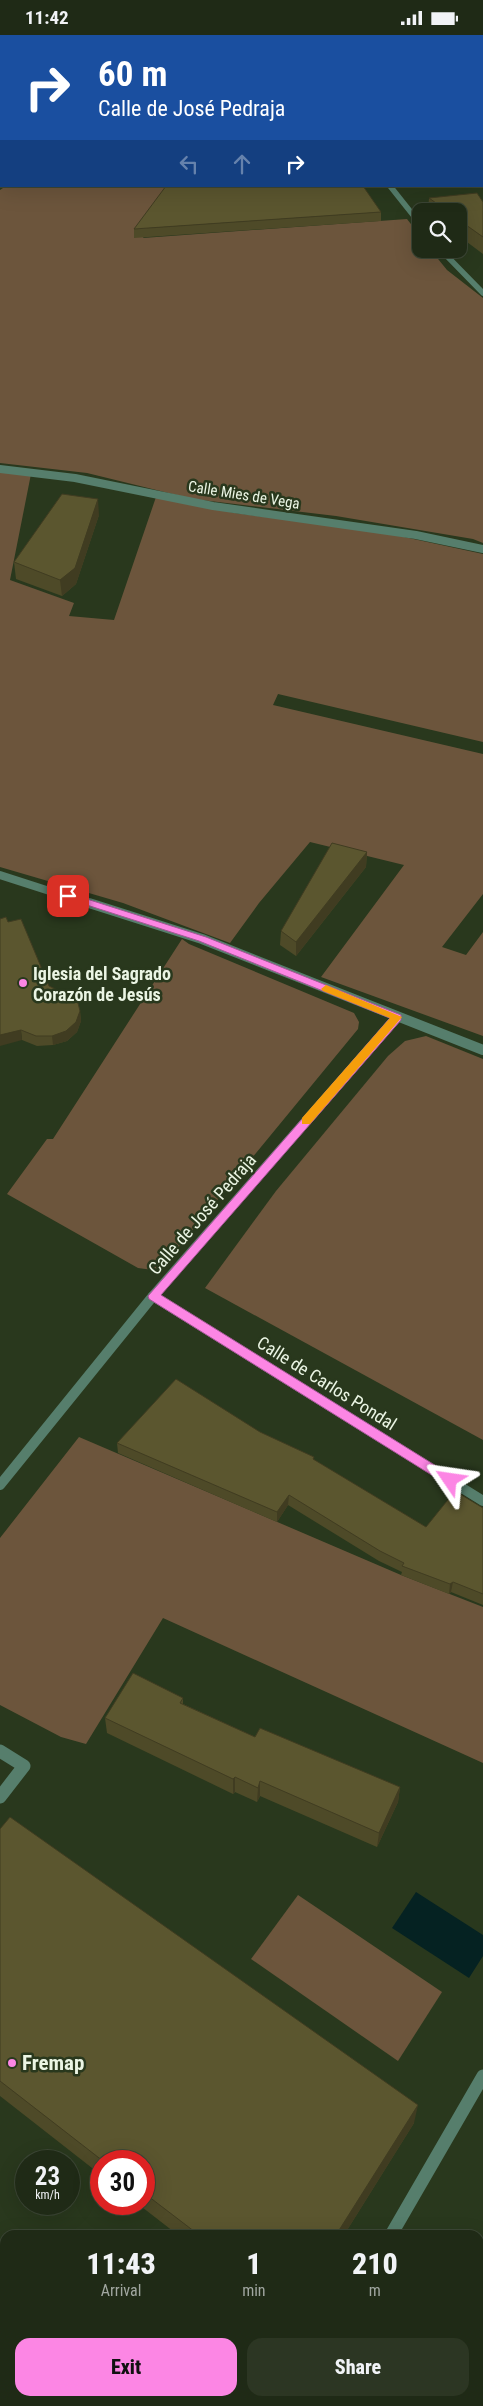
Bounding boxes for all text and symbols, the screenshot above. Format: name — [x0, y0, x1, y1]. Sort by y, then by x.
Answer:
text: 11:42 — [25, 6, 69, 29]
text: 60 m — [98, 54, 167, 95]
icon: right — [15, 55, 80, 120]
text: Calle de José Pedraja — [98, 96, 285, 121]
icon: left — [175, 150, 203, 178]
icon: ahead — [228, 150, 256, 178]
icon: right — [281, 150, 309, 178]
map controls — [412, 203, 467, 258]
button: search — [412, 203, 467, 258]
street label: Calle Mies de Vega — [187, 477, 301, 513]
pin — [47, 875, 89, 917]
icon: arrive — [54, 882, 82, 910]
place label: Iglesia del Sagrado Corazón de Jesús — [33, 963, 171, 1005]
marker: Iglesia del Sagrado Corazón de Jesús — [17, 977, 29, 989]
street label: Calle de José Pedraja — [144, 1149, 260, 1279]
street label: Calle de Carlos Pondal — [253, 1332, 401, 1434]
position arrow — [423, 1453, 475, 1505]
place label: Fremap — [22, 2051, 84, 2075]
marker: Fremap — [6, 2057, 18, 2069]
speed limit sign: 30 — [90, 2150, 155, 2215]
text: 23 — [35, 2162, 60, 2191]
text: km/h — [35, 2188, 60, 2202]
text: 11:43 — [86, 2246, 156, 2281]
text: 1 — [246, 2246, 261, 2281]
text: 210 — [352, 2246, 398, 2281]
text: Arrival — [101, 2281, 141, 2300]
text: min — [242, 2281, 266, 2300]
text: m — [369, 2281, 381, 2300]
button: Exit — [15, 2338, 237, 2396]
button: Share — [247, 2338, 469, 2396]

